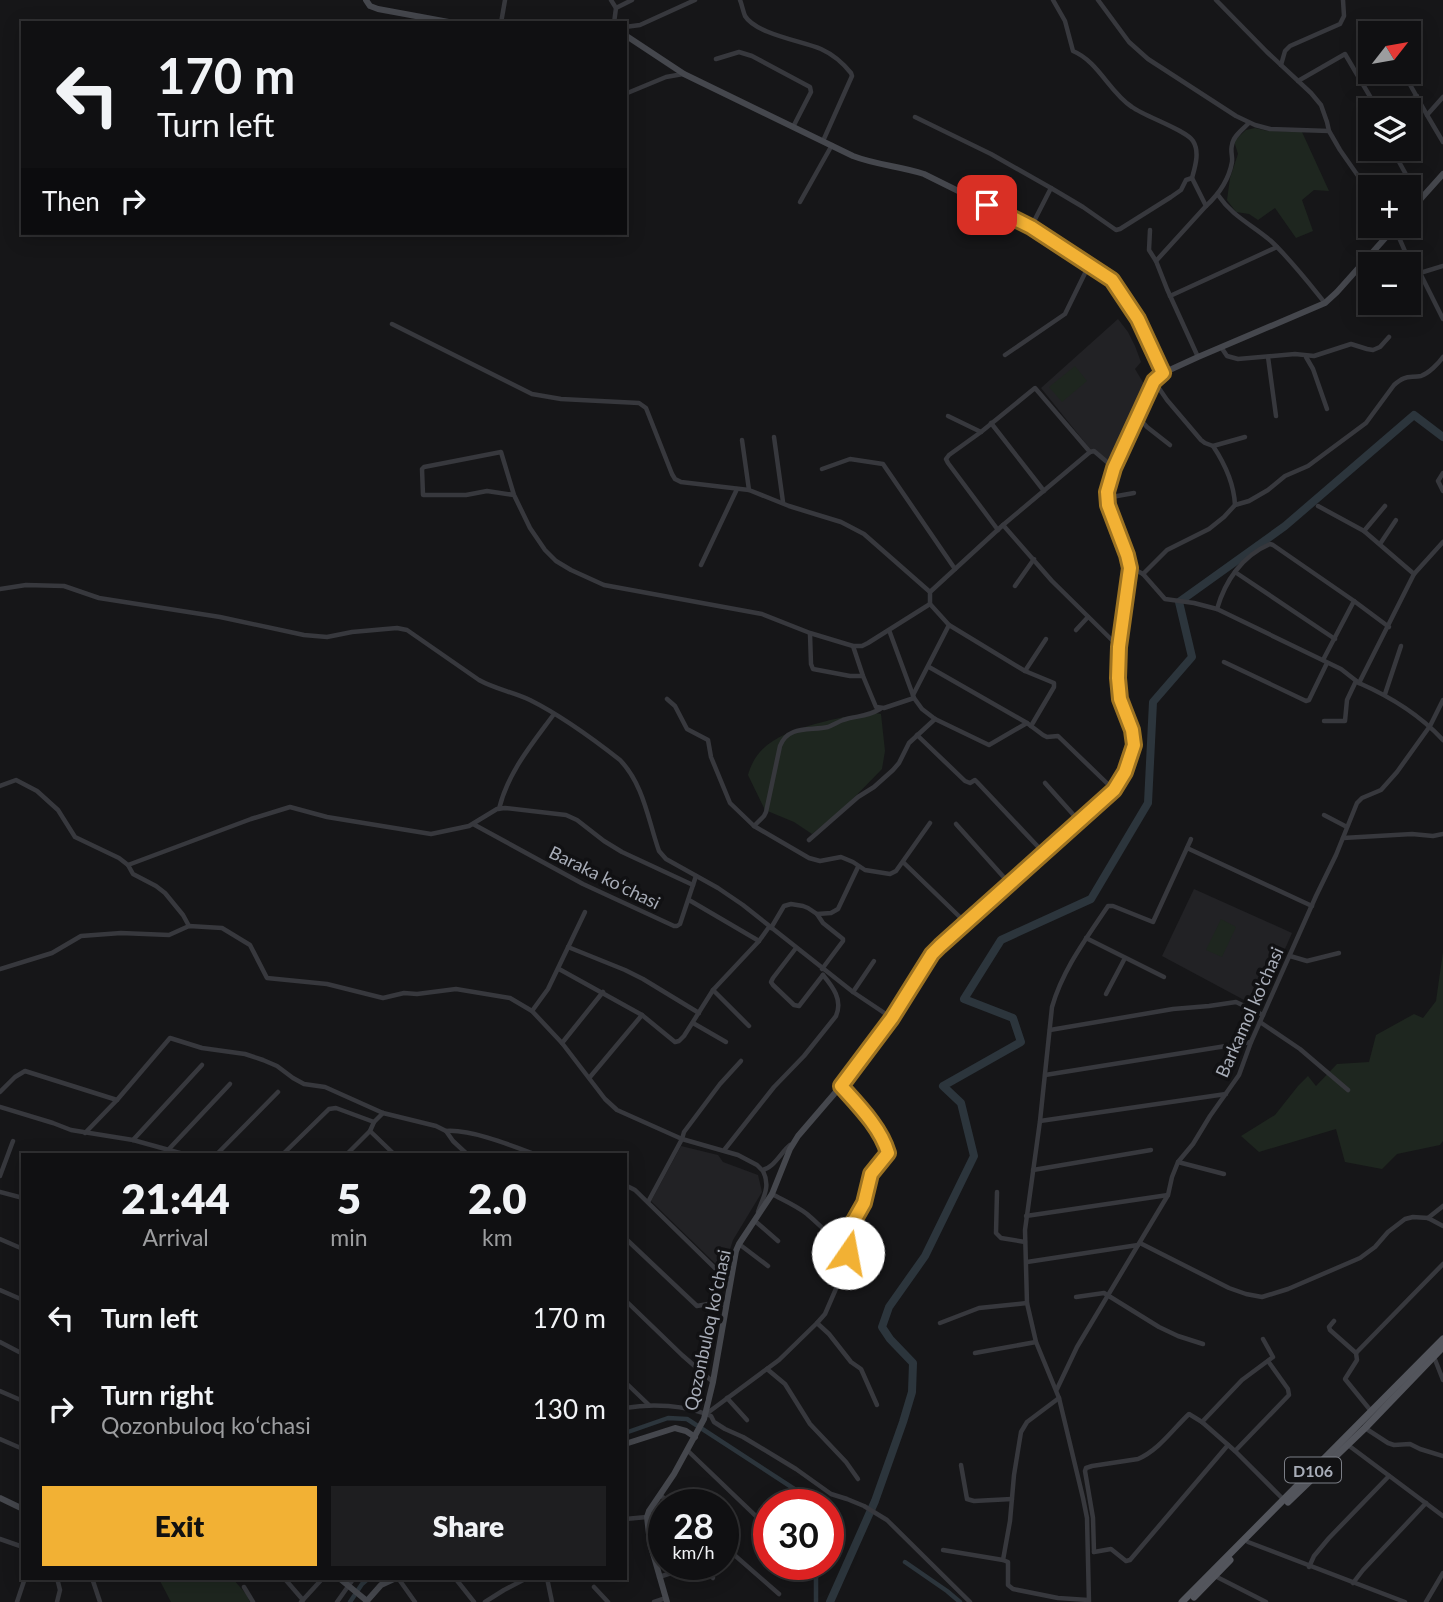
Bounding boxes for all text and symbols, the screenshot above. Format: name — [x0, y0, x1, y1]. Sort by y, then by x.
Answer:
north arrow — [1358, 21, 1421, 84]
map controls — [1358, 21, 1421, 315]
text: 170 m — [157, 46, 295, 104]
icon: left — [42, 49, 133, 140]
button: layers — [1358, 98, 1421, 161]
text: Turn left — [157, 105, 274, 144]
pin — [957, 175, 1017, 235]
button: + — [1358, 175, 1421, 238]
icon: right — [114, 182, 152, 220]
text: Then — [42, 185, 100, 217]
icon: arrive — [968, 186, 1006, 224]
button: − — [1358, 252, 1421, 315]
street label: Baraka koʻchasi — [546, 841, 664, 913]
street label: Barkamol ko'chasi — [1210, 943, 1288, 1081]
text: 21:44 — [121, 1173, 230, 1223]
text: 5 — [337, 1173, 361, 1223]
text: 2.0 — [468, 1173, 527, 1223]
position arrow — [811, 1216, 885, 1290]
text: Arrival — [143, 1223, 209, 1251]
text: min — [330, 1223, 368, 1251]
text: km — [482, 1223, 513, 1251]
street label: Qozonbuloq koʻchasi — [679, 1247, 735, 1413]
icon: left — [42, 1299, 80, 1337]
text: Turn left — [101, 1302, 198, 1334]
text: 170 m — [533, 1302, 606, 1334]
text: Turn right — [101, 1379, 214, 1411]
icon: right — [42, 1390, 80, 1428]
text: 130 m — [533, 1393, 606, 1425]
text: Qozonbuloq koʻchasi — [101, 1411, 311, 1439]
road number: D106 — [1285, 1458, 1341, 1482]
button: Exit — [42, 1486, 317, 1566]
button: Share — [331, 1486, 606, 1566]
speed limit sign: 30 — [753, 1489, 844, 1580]
text: 28 — [673, 1504, 714, 1546]
text: km/h — [672, 1541, 715, 1563]

